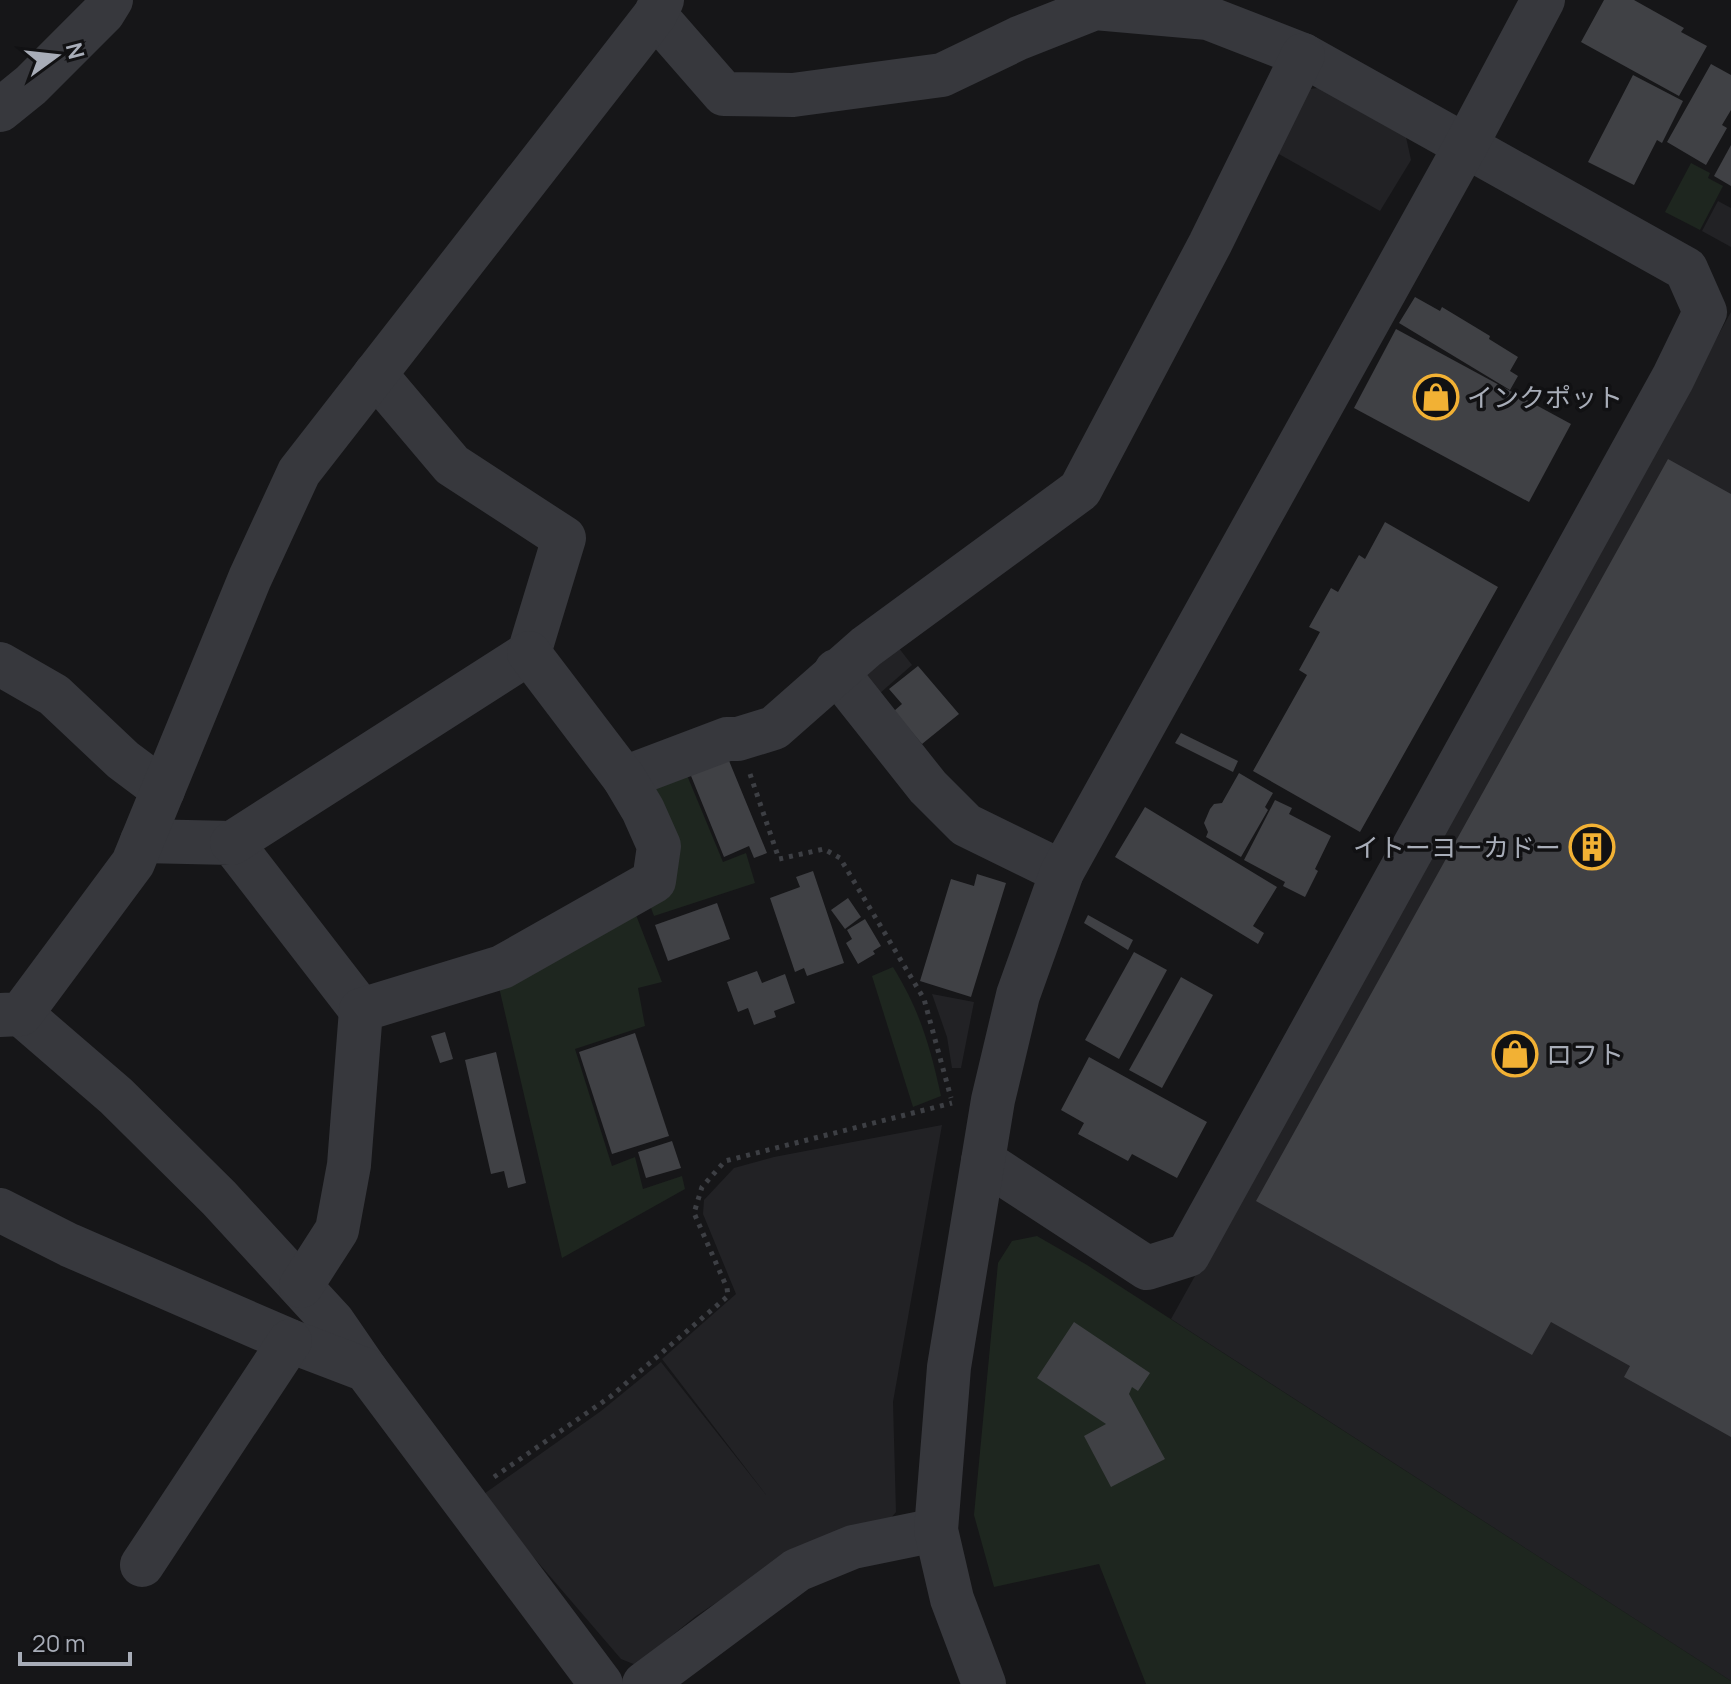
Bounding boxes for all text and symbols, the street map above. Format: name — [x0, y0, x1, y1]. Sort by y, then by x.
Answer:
north arrow — [16, 16, 96, 96]
text: N — [59, 39, 92, 62]
shop icon: インクポット — [1412, 373, 1460, 421]
place label: インクポット — [1467, 379, 1623, 415]
building icon: イトーヨーカドー — [1568, 823, 1616, 871]
place label: イトーヨーカドー — [1353, 829, 1561, 865]
shop icon: ロフト — [1491, 1030, 1539, 1078]
place label: ロフト — [1546, 1036, 1624, 1072]
scale bar — [20, 1616, 130, 1666]
text: 20 m — [32, 1626, 85, 1659]

